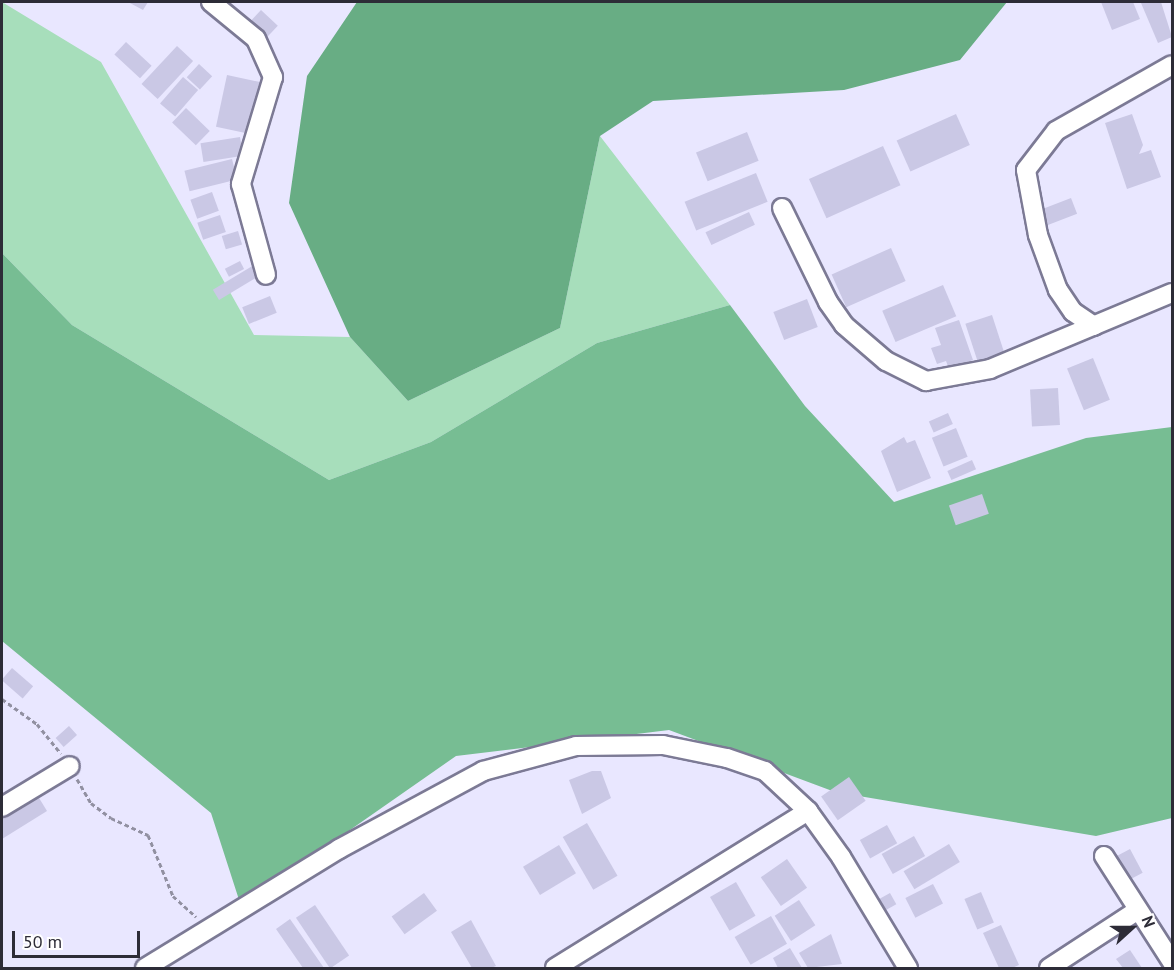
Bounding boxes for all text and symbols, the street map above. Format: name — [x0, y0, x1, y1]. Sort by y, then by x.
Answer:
north arrow — [1102, 898, 1162, 958]
text: N — [1138, 913, 1160, 930]
scale bar — [15, 919, 142, 957]
text: 50 m — [23, 930, 62, 953]

